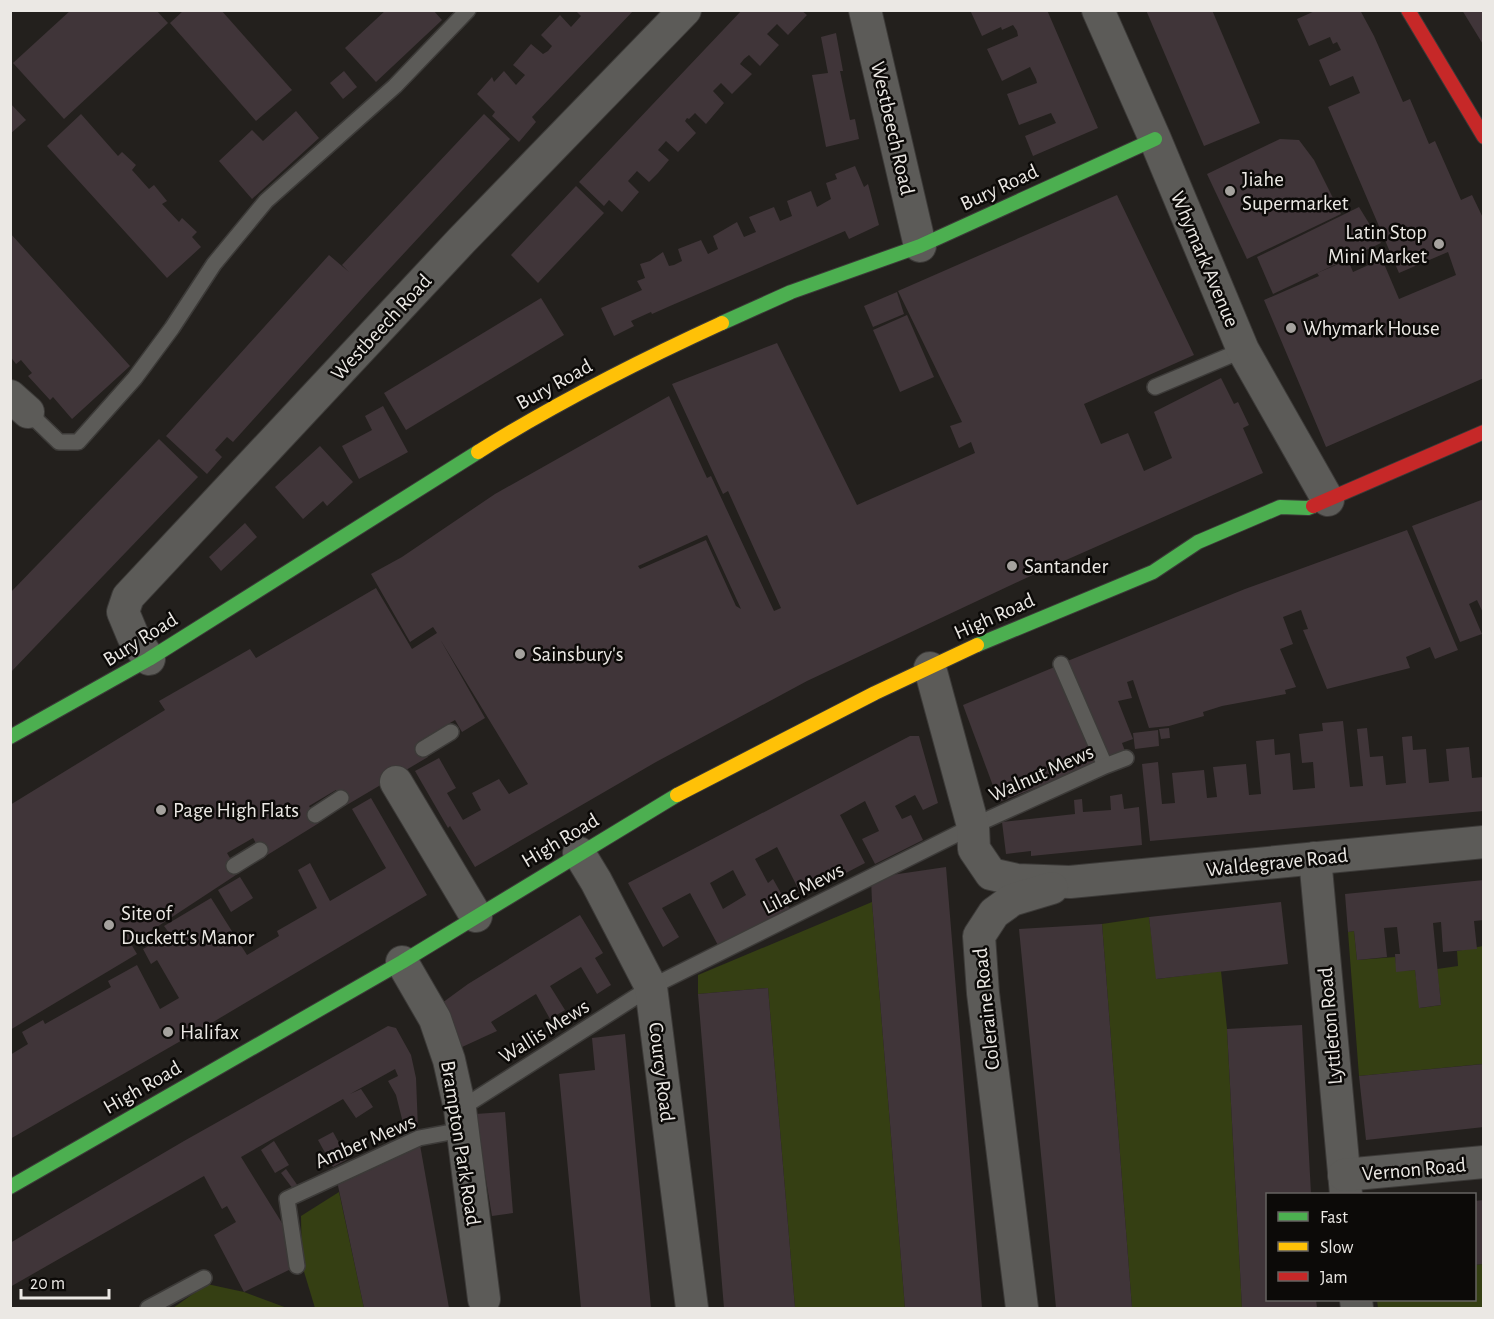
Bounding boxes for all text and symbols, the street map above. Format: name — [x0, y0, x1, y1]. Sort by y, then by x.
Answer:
street label: Westbeech Road — [867, 59, 918, 197]
street label: Bury Road — [957, 160, 1041, 215]
place label: Jiahe Supermarket — [1242, 169, 1349, 214]
marker: Jiahe Supermarket — [1223, 184, 1237, 198]
street label: Whymark Avenue — [1166, 188, 1243, 330]
place label: Latin Stop Mini Market — [1328, 222, 1427, 267]
marker: Latin Stop Mini Market — [1432, 237, 1446, 251]
street label: Westbeech Road — [327, 270, 436, 384]
place label: Whymark House — [1303, 318, 1440, 339]
marker: Whymark House — [1284, 321, 1298, 335]
street label: Bury Road — [513, 355, 596, 414]
place label: Santander — [1024, 556, 1108, 577]
marker: Santander — [1005, 559, 1019, 573]
street label: High Road — [951, 589, 1038, 644]
street label: Bury Road — [100, 608, 181, 670]
place label: Sainsbury's — [532, 644, 623, 665]
marker: Sainsbury's — [513, 647, 527, 661]
street label: Walnut Mews — [986, 741, 1097, 806]
place label: Page High Flats — [173, 800, 299, 821]
marker: Page High Flats — [154, 803, 168, 817]
street label: High Road — [518, 809, 603, 872]
street label: Waldegrave Road — [1205, 845, 1349, 880]
street label: Lilac Mews — [759, 859, 847, 918]
place label: Site of Duckett's Manor — [121, 903, 255, 948]
marker: Site of Duckett's Manor — [102, 918, 116, 932]
street label: Coleraine Road — [970, 947, 1003, 1071]
street label: Lyttleton Road — [1315, 966, 1346, 1086]
street label: Wallis Mews — [496, 996, 593, 1067]
street label: Courcy Road — [645, 1021, 678, 1123]
place label: Halifax — [180, 1022, 239, 1043]
marker: Halifax — [161, 1025, 175, 1039]
street label: High Road — [100, 1057, 185, 1118]
street label: Brampton Park Road — [437, 1059, 484, 1227]
street label: Amber Mews — [312, 1111, 419, 1172]
street label: Vernon Road — [1361, 1154, 1467, 1185]
legend — [1266, 1193, 1476, 1301]
text: Fast — [1320, 1209, 1348, 1227]
text: Slow — [1320, 1239, 1353, 1257]
scale bar — [21, 1262, 110, 1300]
text: Jam — [1320, 1269, 1348, 1287]
text: 20 m — [30, 1275, 65, 1293]

